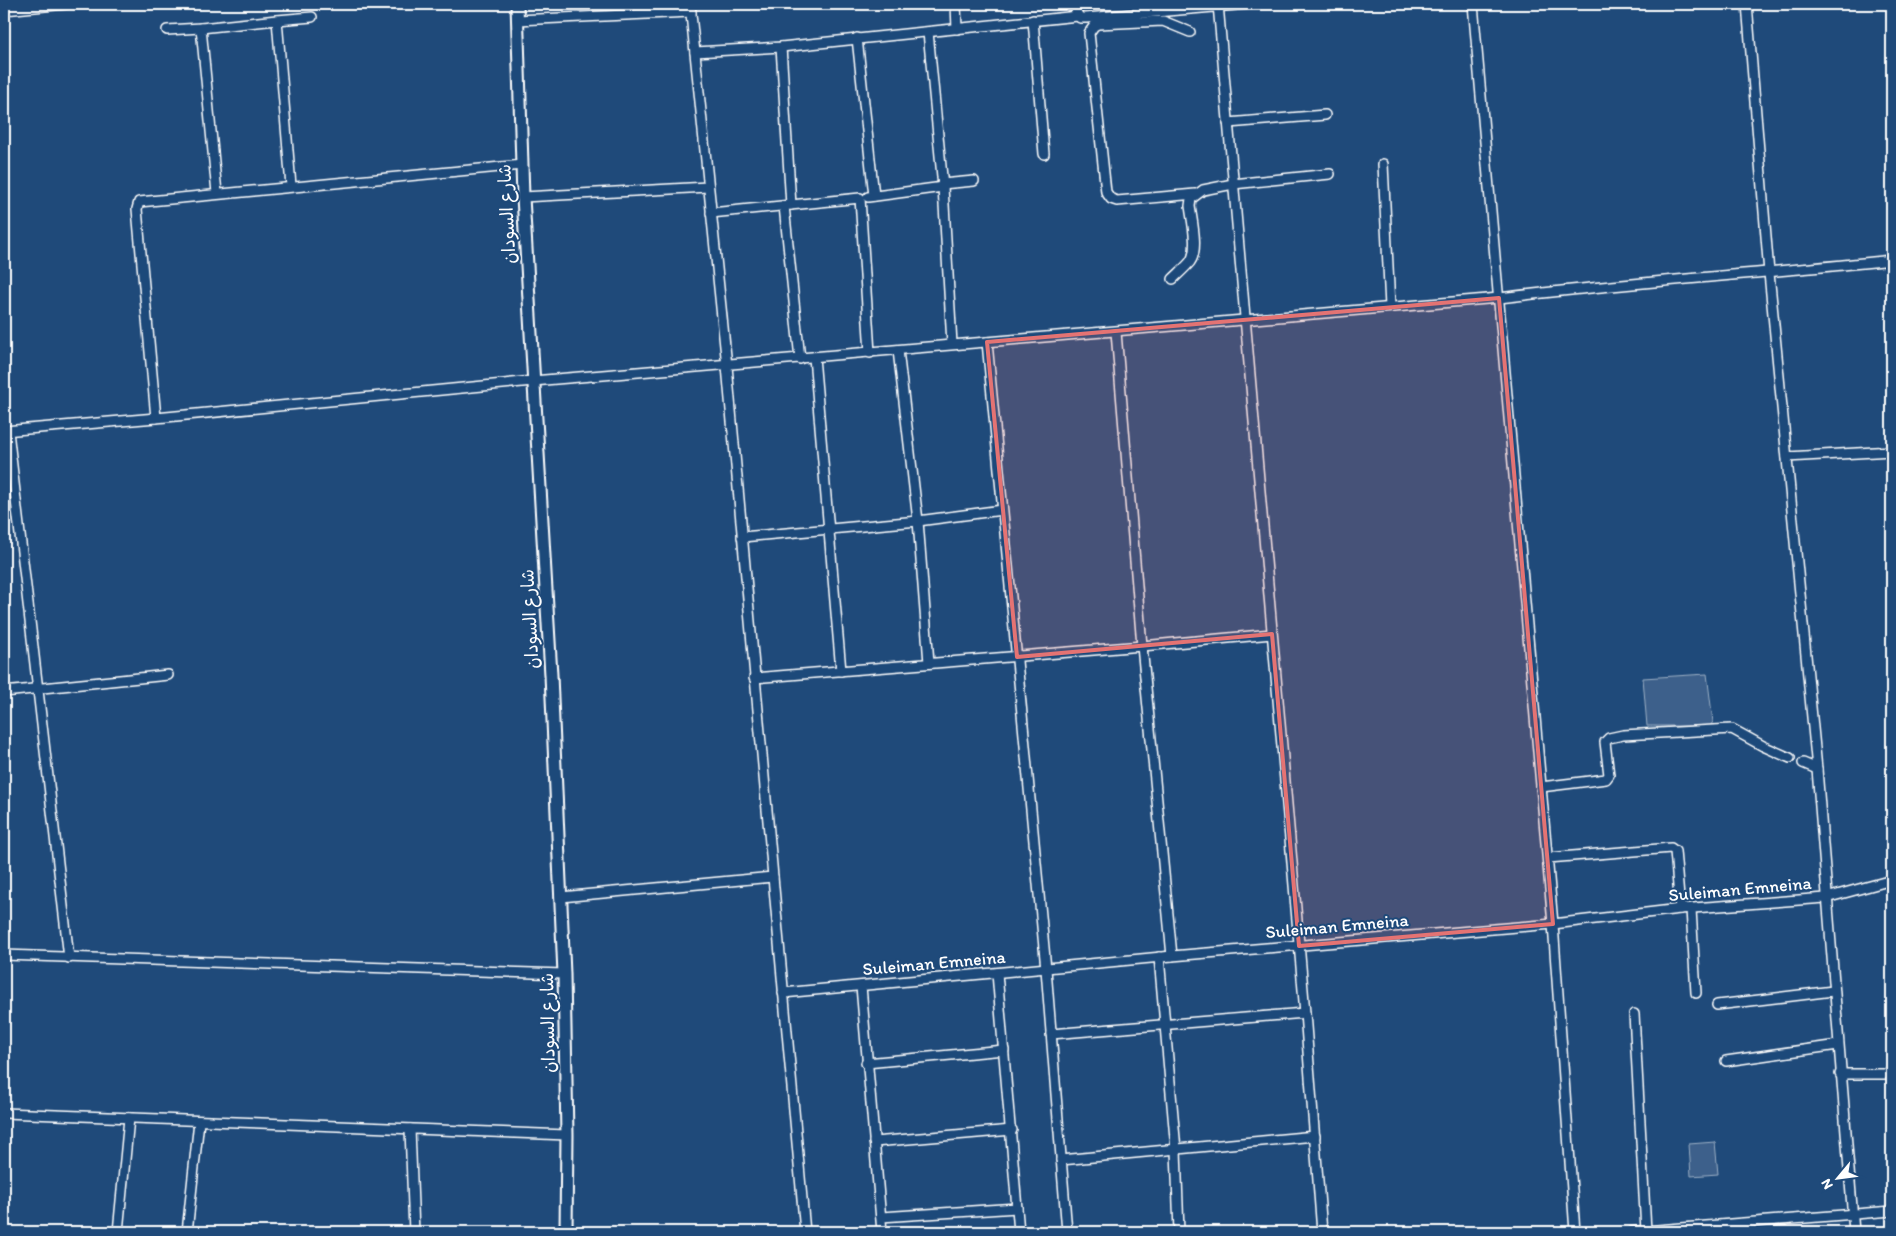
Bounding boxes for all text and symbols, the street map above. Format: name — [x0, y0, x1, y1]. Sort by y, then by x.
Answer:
street label: شارع السودان — [493, 163, 522, 264]
street label: شارع السودان — [516, 568, 545, 669]
street label: Suleiman Emneina — [1667, 872, 1813, 906]
street label: Suleiman Emneina — [1264, 909, 1410, 943]
street label: Suleiman Emneina — [861, 946, 1007, 980]
street label: شارع السودان — [536, 973, 561, 1073]
north arrow — [1814, 1154, 1864, 1204]
text: N — [1817, 1176, 1837, 1192]

